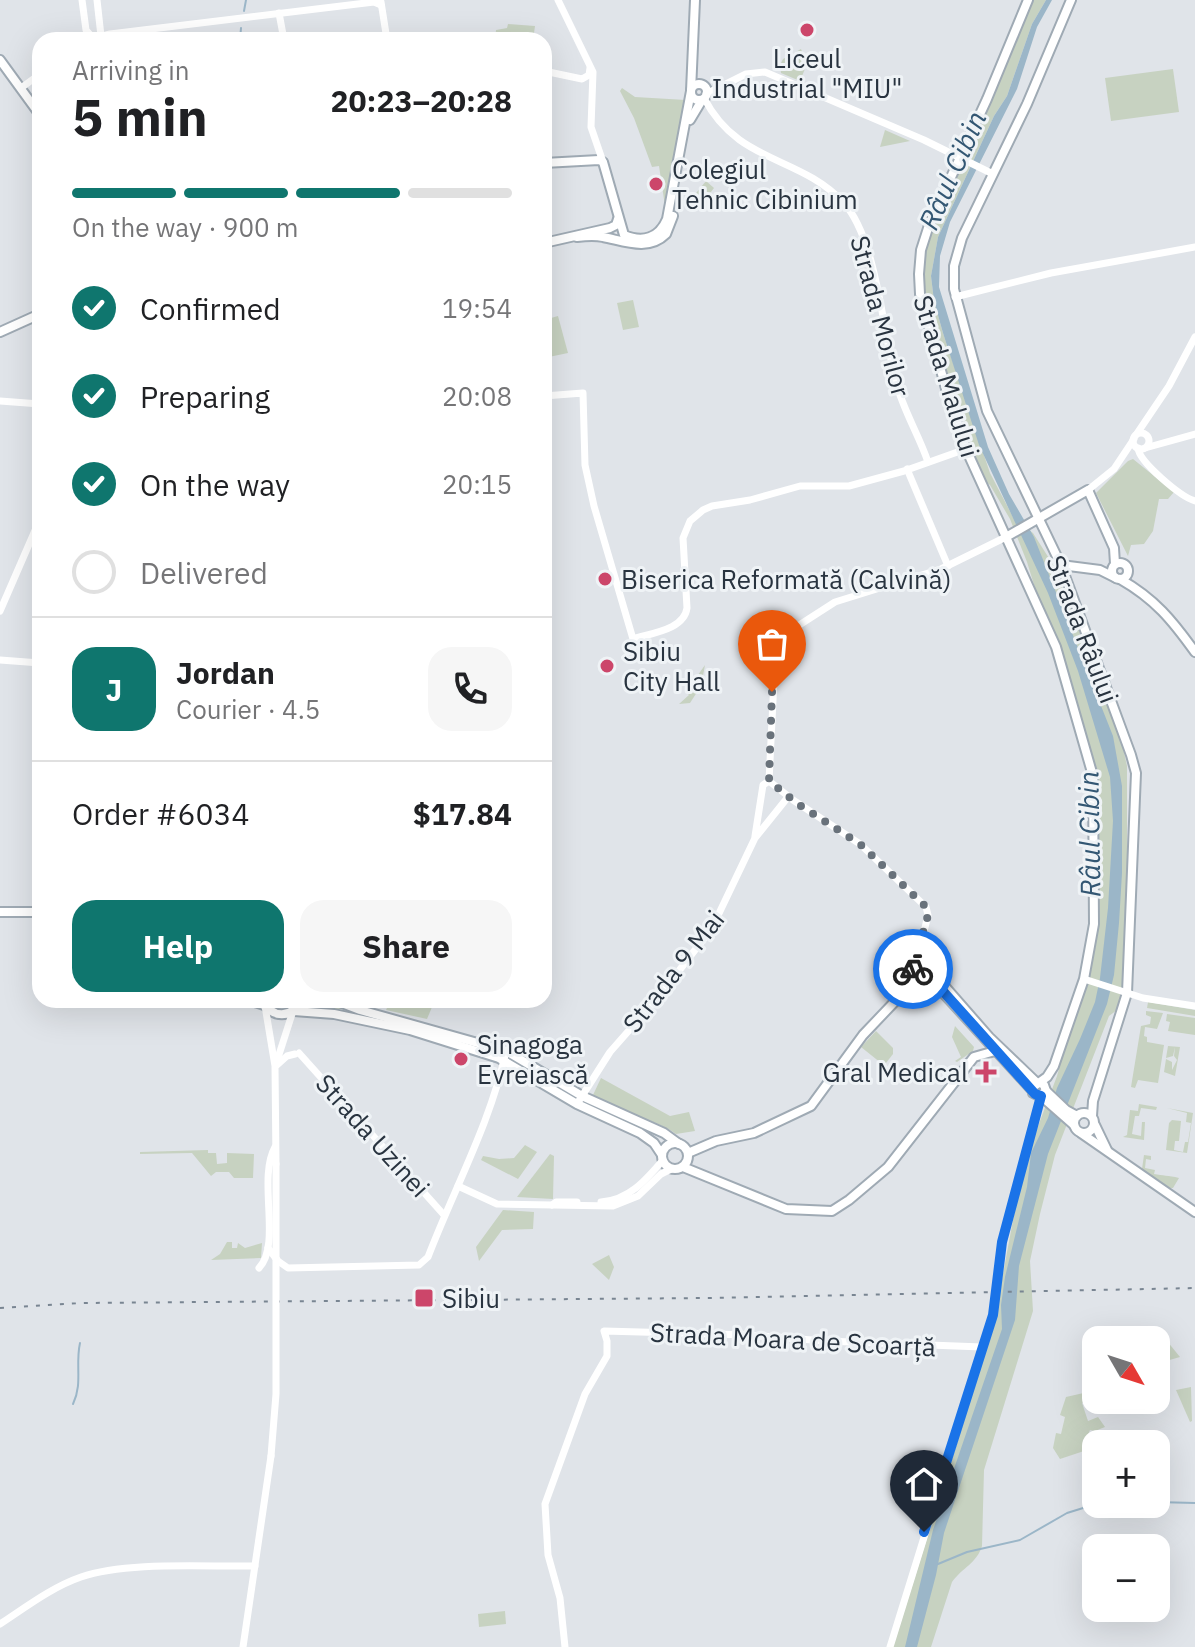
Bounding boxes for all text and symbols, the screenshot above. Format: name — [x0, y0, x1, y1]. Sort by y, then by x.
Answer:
marker: Liceul Industrial "MIU" — [798, 21, 816, 39]
place label: Liceul Industrial "MIU" — [712, 41, 902, 105]
text: Arriving in — [72, 53, 189, 87]
text: 20:23–20:28 — [331, 81, 512, 120]
text: 5 min — [72, 83, 208, 150]
water label: Râul Cibin — [909, 105, 995, 235]
place label: Colegiul Tehnic Cibinium — [672, 152, 858, 216]
marker: Colegiul Tehnic Cibinium — [647, 175, 665, 193]
text: On the way · 900 m — [72, 210, 298, 244]
street label: Strada Morilor — [843, 232, 919, 401]
icon: check — [72, 286, 116, 330]
text: Confirmed — [140, 289, 281, 328]
text: 19:54 — [442, 291, 512, 325]
street label: Strada Malului — [906, 291, 988, 461]
icon: check — [72, 374, 116, 418]
text: Preparing — [140, 377, 270, 416]
text: 20:08 — [442, 379, 512, 413]
icon: check — [72, 462, 116, 506]
text: On the way — [140, 465, 290, 504]
text: 20:15 — [442, 467, 512, 501]
street label: Strada Râului — [1039, 550, 1127, 708]
text: Delivered — [140, 553, 268, 592]
place label: Biserica Reformată (Calvină) — [621, 562, 951, 596]
marker: Biserica Reformată (Calvină) — [596, 570, 614, 588]
pin — [738, 610, 806, 692]
icon: bag — [750, 622, 794, 666]
place label: Sibiu City Hall — [623, 634, 720, 698]
button: phone — [428, 647, 512, 731]
text: Jordan — [176, 653, 275, 692]
marker: Sibiu City Hall — [598, 657, 616, 675]
text: J — [106, 670, 122, 709]
text: Courier · 4.5 — [176, 692, 320, 726]
water label: Râul Cibin — [1069, 771, 1109, 897]
text: Order #6034 — [72, 794, 249, 833]
text: $17.84 — [413, 794, 512, 833]
button: Help — [72, 900, 284, 992]
button: Share — [300, 900, 512, 992]
street label: Strada 9 Mai — [615, 903, 731, 1039]
courier — [873, 929, 953, 1009]
icon: bike — [891, 947, 935, 991]
place label: Sinagoga Evreiască — [477, 1027, 589, 1091]
marker: Sinagoga Evreiască — [452, 1050, 470, 1068]
place label: Gral Medical — [822, 1055, 968, 1089]
marker: Gral Medical — [975, 1061, 997, 1083]
street label: Strada Uzinei — [309, 1066, 437, 1204]
place label: Sibiu — [442, 1281, 500, 1315]
marker: Sibiu — [413, 1287, 435, 1309]
street label: Strada Moara de Scoarță — [649, 1315, 937, 1363]
north arrow — [1082, 1326, 1170, 1414]
map controls — [1082, 1326, 1170, 1622]
button: + — [1082, 1430, 1170, 1518]
pin — [890, 1450, 958, 1532]
icon: home — [902, 1462, 946, 1506]
button: − — [1082, 1534, 1170, 1622]

